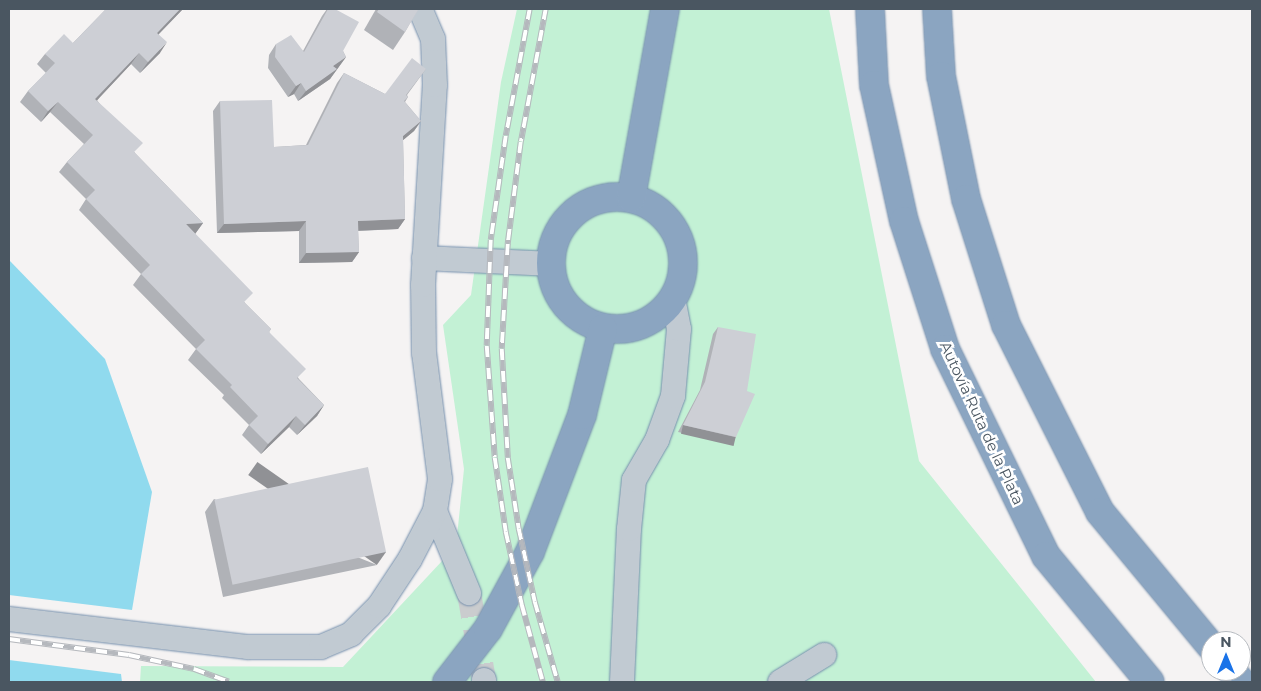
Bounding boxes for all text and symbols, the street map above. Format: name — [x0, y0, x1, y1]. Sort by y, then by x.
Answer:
street label: Autovía Ruta de la Plata — [936, 338, 1028, 508]
north arrow — [1201, 631, 1251, 681]
text: N — [1220, 633, 1232, 651]

